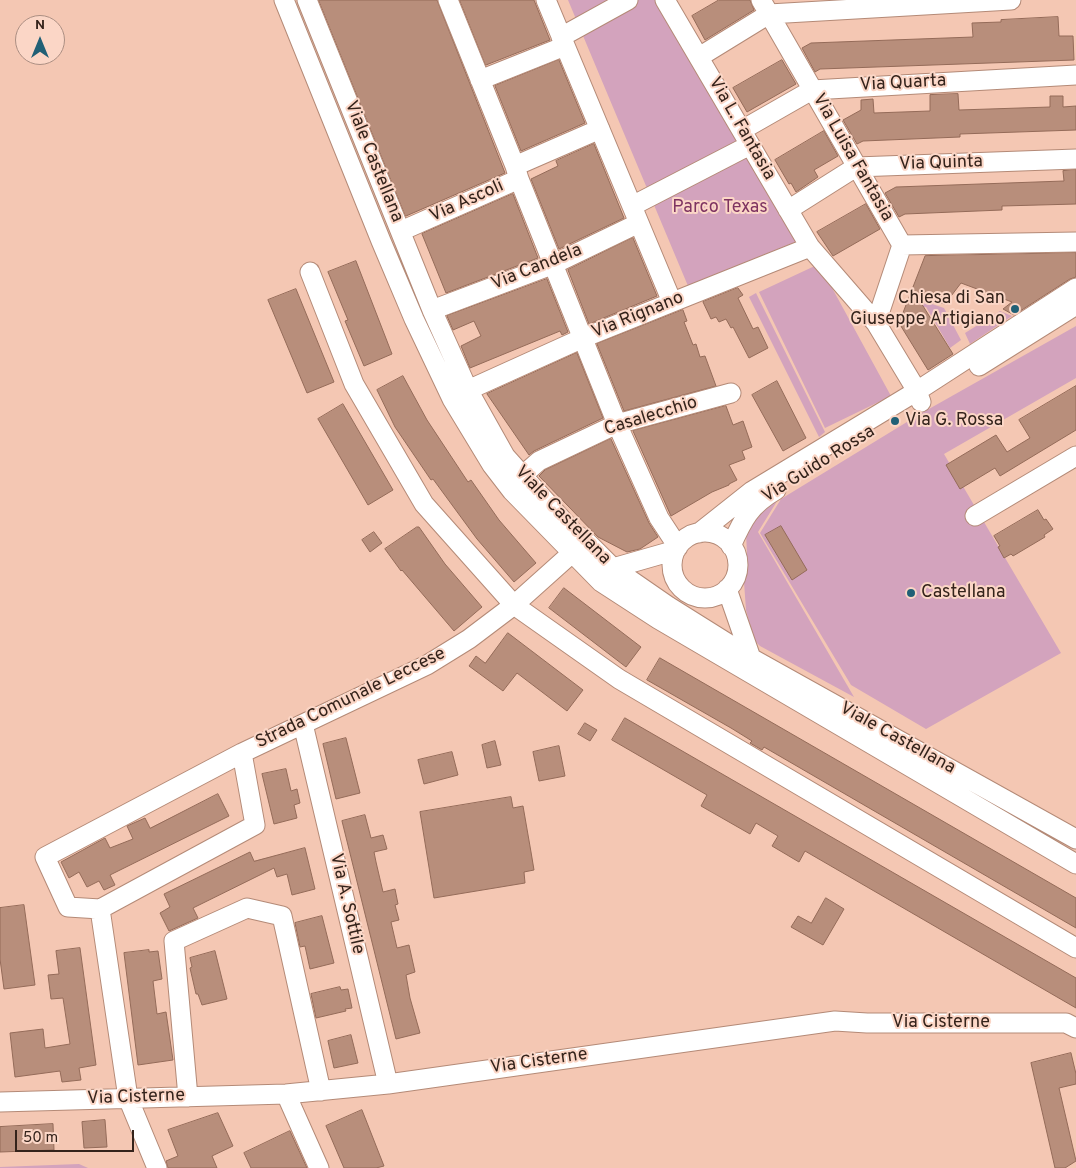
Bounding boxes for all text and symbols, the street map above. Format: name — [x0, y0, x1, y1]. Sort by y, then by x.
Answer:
north arrow — [15, 15, 65, 65]
text: N — [35, 17, 45, 34]
street label: Via Quarta — [859, 71, 947, 97]
street label: Via L. Fantasia — [703, 74, 779, 184]
street label: Via Luisa Fantasia — [807, 90, 897, 226]
street label: Viale Castellana — [339, 98, 407, 226]
street label: Via Quinta — [899, 152, 983, 176]
street label: Via Ascoli — [427, 176, 507, 228]
park label: Parco Texas — [672, 197, 768, 219]
street label: Via Candela — [489, 240, 585, 296]
street label: Via Rignano — [589, 288, 687, 344]
place label: Chiesa di San Giuseppe Artigiano — [850, 288, 1005, 330]
marker: Chiesa di San Giuseppe Artigiano — [1009, 303, 1021, 315]
street label: Casalecchio — [602, 393, 700, 441]
place label: Via G. Rossa — [905, 410, 1003, 432]
marker: Via G. Rossa — [889, 415, 901, 427]
street label: Via Guido Rossa — [759, 422, 879, 508]
street label: Viale Castellana — [509, 462, 615, 570]
place label: Castellana — [921, 582, 1006, 604]
marker: Castellana — [905, 587, 917, 599]
street label: Strada Comunale Leccese — [253, 644, 449, 754]
street label: Viale Castellana — [835, 698, 959, 780]
street label: Via A. Sottile — [324, 851, 368, 957]
street label: Via Cisterne — [892, 1012, 990, 1034]
street label: Via Cisterne — [489, 1044, 589, 1080]
street label: Via Cisterne — [87, 1085, 185, 1111]
scale bar — [18, 1120, 136, 1152]
text: 50 m — [23, 1129, 58, 1148]

